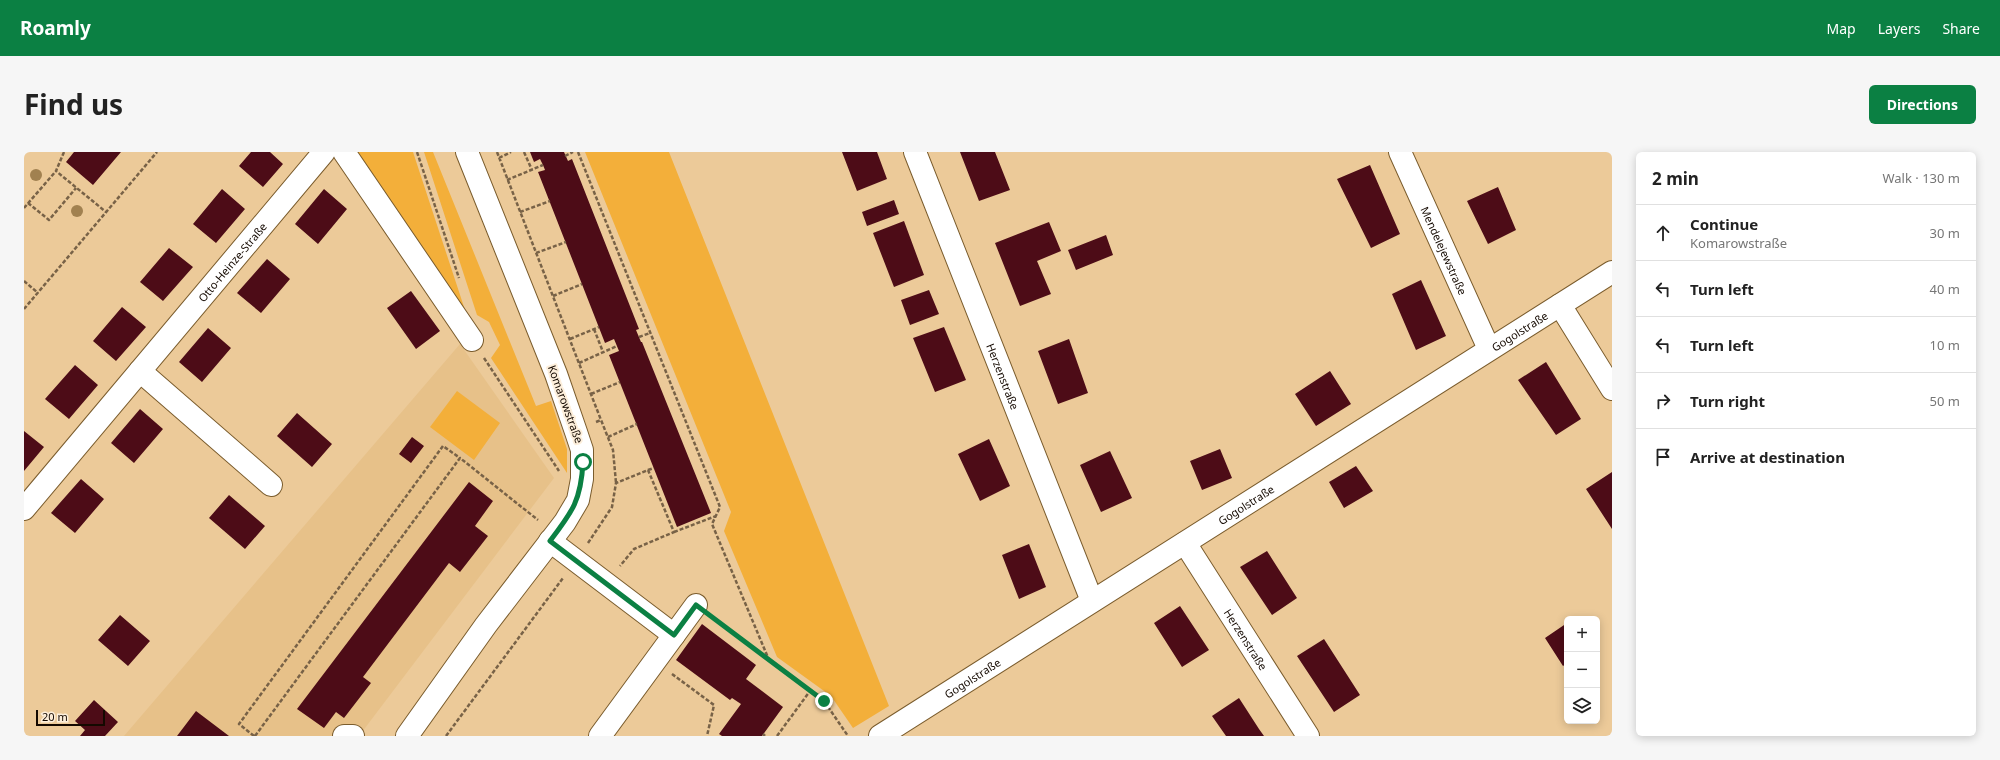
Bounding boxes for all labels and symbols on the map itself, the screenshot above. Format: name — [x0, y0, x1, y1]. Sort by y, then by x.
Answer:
street label: Mendelejewstraße — [1418, 204, 1471, 297]
street label: Otto-Heinze-Straße — [194, 219, 270, 305]
street label: Gogolstraße — [1488, 307, 1550, 354]
street label: Herzenstraße — [984, 341, 1023, 412]
street label: Komarowstraße — [545, 363, 587, 445]
route start — [574, 453, 592, 471]
street label: Gogolstraße — [1215, 481, 1277, 528]
street label: Herzenstraße — [1221, 606, 1271, 673]
street label: Gogolstraße — [941, 654, 1003, 701]
route end — [815, 692, 833, 710]
scale bar — [36, 708, 105, 727]

